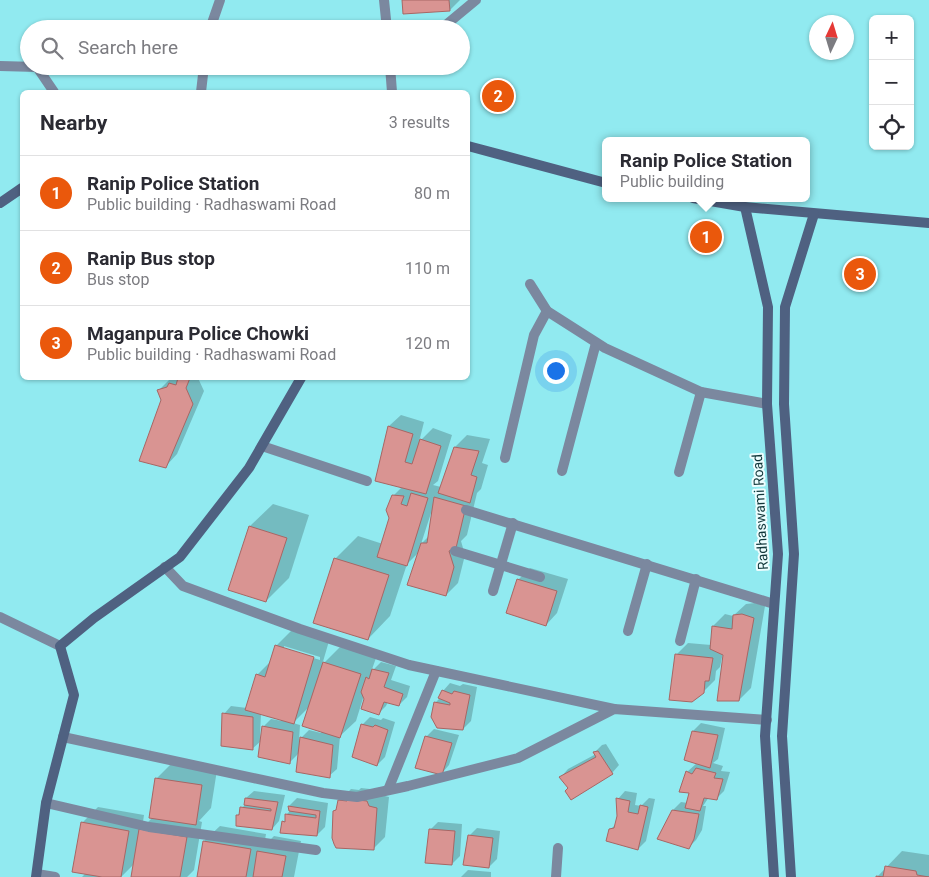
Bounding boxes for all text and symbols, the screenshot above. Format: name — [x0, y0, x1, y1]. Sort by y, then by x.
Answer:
north arrow — [809, 15, 854, 60]
map controls — [869, 15, 914, 150]
button: + — [869, 15, 914, 60]
search box — [20, 20, 470, 75]
icon: search — [38, 34, 66, 62]
text: Search here — [78, 36, 178, 59]
button: − — [869, 60, 914, 105]
pin: 2 — [482, 77, 514, 115]
button: locate — [869, 105, 914, 150]
text: Nearby — [40, 111, 107, 135]
text: 3 results — [389, 113, 450, 132]
popup — [602, 137, 810, 202]
text: Ranip Police Station — [620, 149, 792, 172]
text: Ranip Police Station — [87, 172, 259, 195]
text: Public building — [620, 172, 724, 191]
text: 1 — [51, 184, 61, 203]
text: 80 m — [414, 184, 450, 203]
text: Public building · Radhaswami Road — [87, 195, 336, 214]
pin: 1 — [690, 218, 722, 256]
text: Ranip Bus stop — [87, 247, 215, 270]
pin: 3 — [844, 255, 876, 293]
text: 2 — [51, 259, 61, 278]
text: 110 m — [405, 259, 450, 278]
text: Bus stop — [87, 270, 149, 289]
text: Maganpura Police Chowki — [87, 322, 309, 345]
text: 3 — [51, 334, 61, 353]
text: 120 m — [405, 334, 450, 353]
text: Public building · Radhaswami Road — [87, 345, 336, 364]
your location — [543, 358, 569, 384]
street label: Radhaswami Road — [749, 454, 771, 570]

